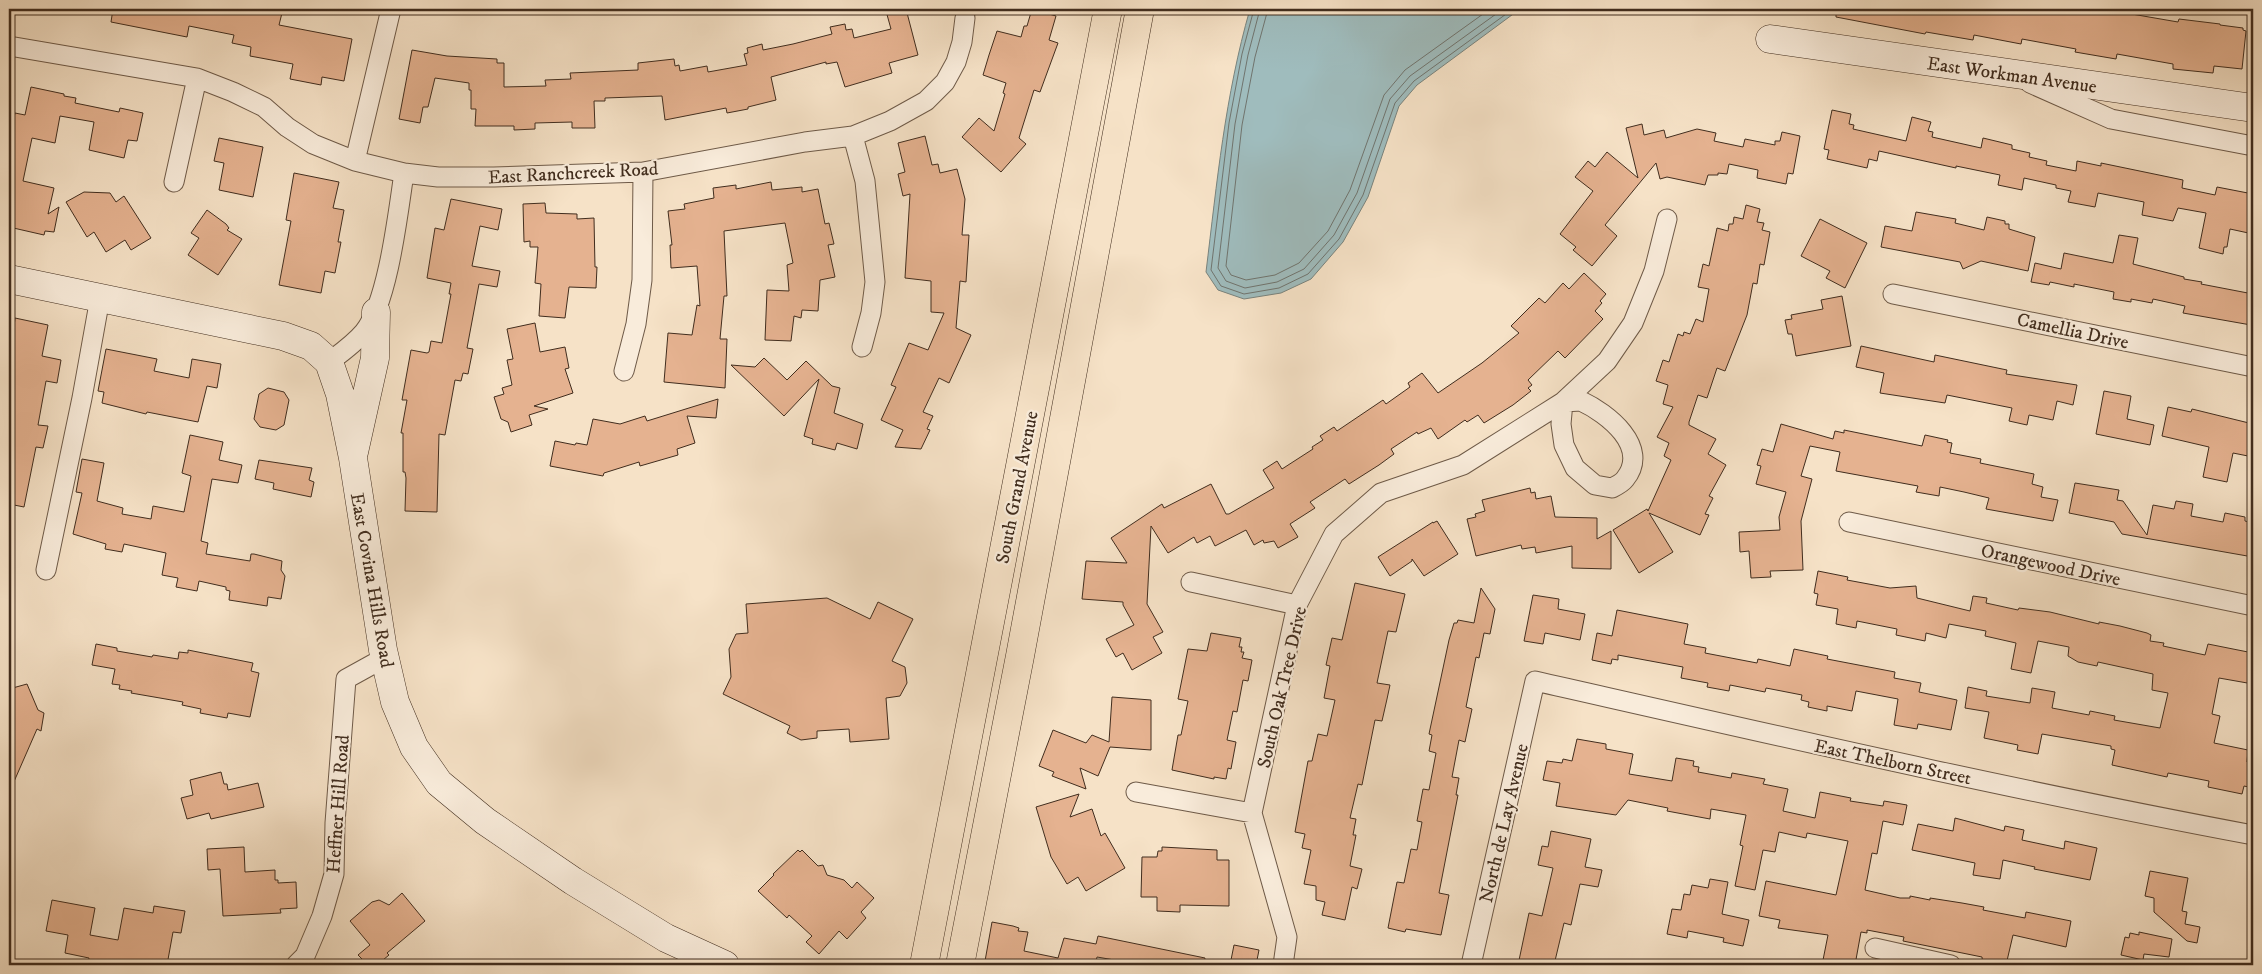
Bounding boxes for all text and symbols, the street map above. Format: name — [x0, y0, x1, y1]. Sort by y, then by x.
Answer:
street label: East Workman Avenue — [1925, 52, 2098, 99]
street label: East Ranchcreek Road — [487, 158, 659, 189]
street label: Camellia Drive — [2015, 308, 2131, 355]
street label: South Grand Avenue — [991, 409, 1044, 566]
street label: East Covina Hills Road — [345, 491, 398, 670]
street label: Orangewood Drive — [1979, 539, 2123, 592]
street label: South Oak Tree Drive — [1253, 604, 1312, 770]
street label: Heffner Hill Road — [322, 734, 355, 874]
street label: East Thelborn Street — [1812, 735, 1973, 790]
street label: North de Lay Avenue — [1475, 741, 1534, 905]

